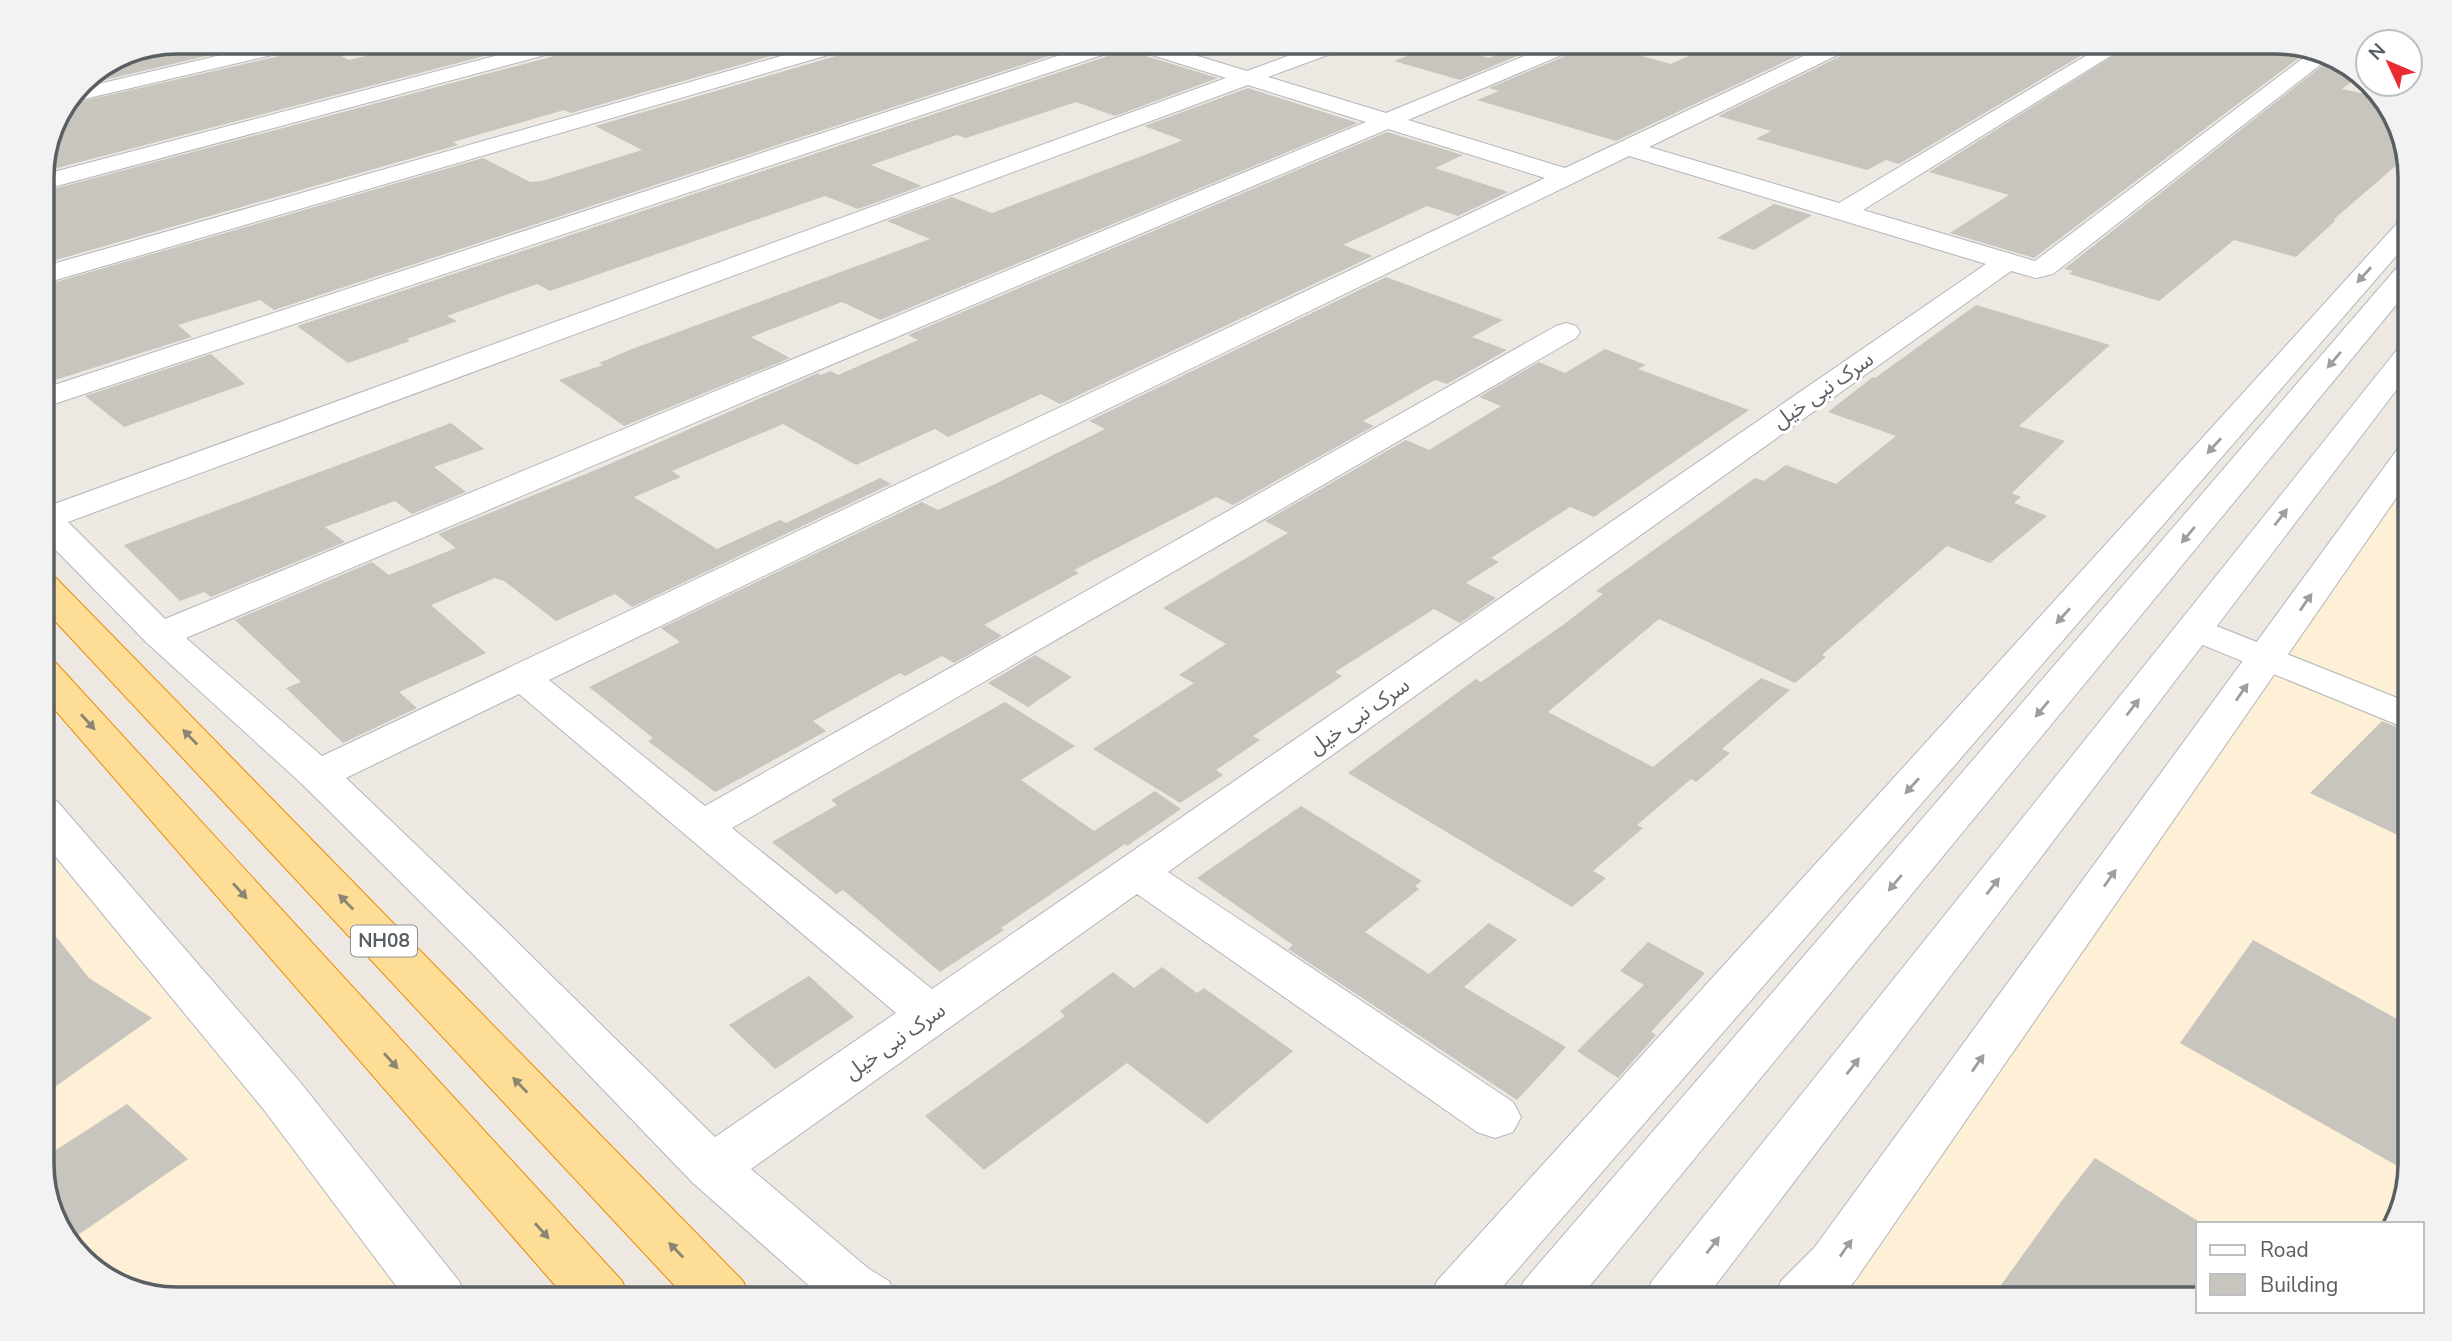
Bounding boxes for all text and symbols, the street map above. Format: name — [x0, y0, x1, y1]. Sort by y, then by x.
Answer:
north arrow — [2354, 28, 2424, 98]
text: N — [2363, 38, 2392, 66]
one-way arrow — [2357, 267, 2373, 284]
street label: سرک نبی خیل — [1767, 345, 1879, 435]
one-way arrow — [2327, 351, 2342, 369]
one-way arrow — [2206, 437, 2222, 454]
one-way arrow — [2274, 508, 2289, 526]
one-way arrow — [2181, 526, 2196, 543]
one-way arrow — [2299, 593, 2313, 611]
one-way arrow — [2055, 607, 2071, 624]
street label: سرک نبی خیل — [1303, 671, 1415, 761]
one-way arrow — [2235, 683, 2249, 701]
one-way arrow — [2125, 698, 2140, 716]
one-way arrow — [2035, 700, 2050, 717]
one-way arrow — [80, 713, 96, 731]
one-way arrow — [182, 729, 198, 746]
one-way arrow — [1904, 777, 1920, 794]
one-way arrow — [2103, 869, 2117, 887]
one-way arrow — [1888, 874, 1903, 891]
one-way arrow — [1986, 878, 2001, 896]
one-way arrow — [232, 882, 248, 900]
one-way arrow — [339, 894, 355, 911]
road number: NH08 — [351, 925, 417, 956]
street label: سرک نبی خیل — [839, 996, 951, 1086]
one-way arrow — [383, 1052, 399, 1070]
one-way arrow — [1971, 1054, 1985, 1072]
one-way arrow — [1846, 1057, 1861, 1075]
one-way arrow — [511, 1076, 528, 1093]
one-way arrow — [534, 1222, 550, 1240]
legend — [2196, 1222, 2424, 1313]
one-way arrow — [1706, 1236, 1720, 1254]
text: Road — [2260, 1236, 2309, 1264]
one-way arrow — [1839, 1239, 1853, 1257]
one-way arrow — [668, 1241, 685, 1258]
text: Building — [2260, 1271, 2338, 1299]

